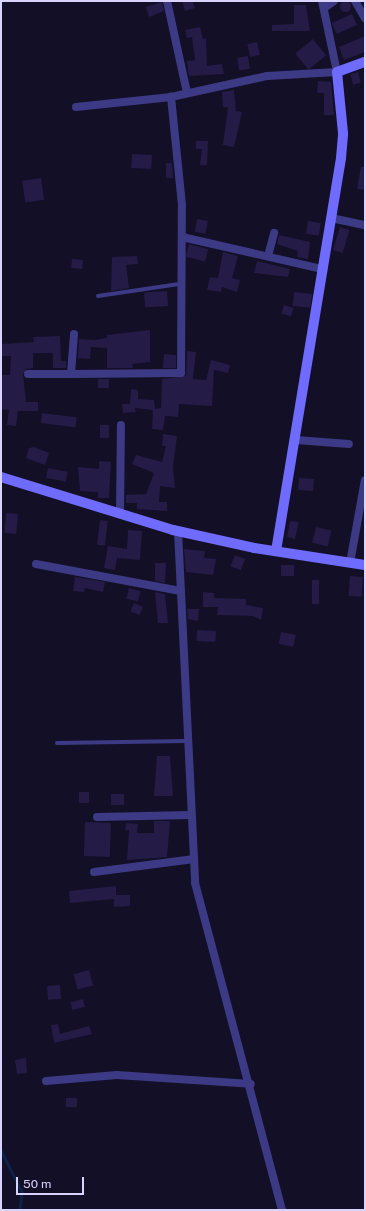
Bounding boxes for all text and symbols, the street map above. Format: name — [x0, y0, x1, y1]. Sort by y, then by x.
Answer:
scale bar — [18, 1169, 86, 1195]
text: 50 m — [23, 1177, 51, 1191]

